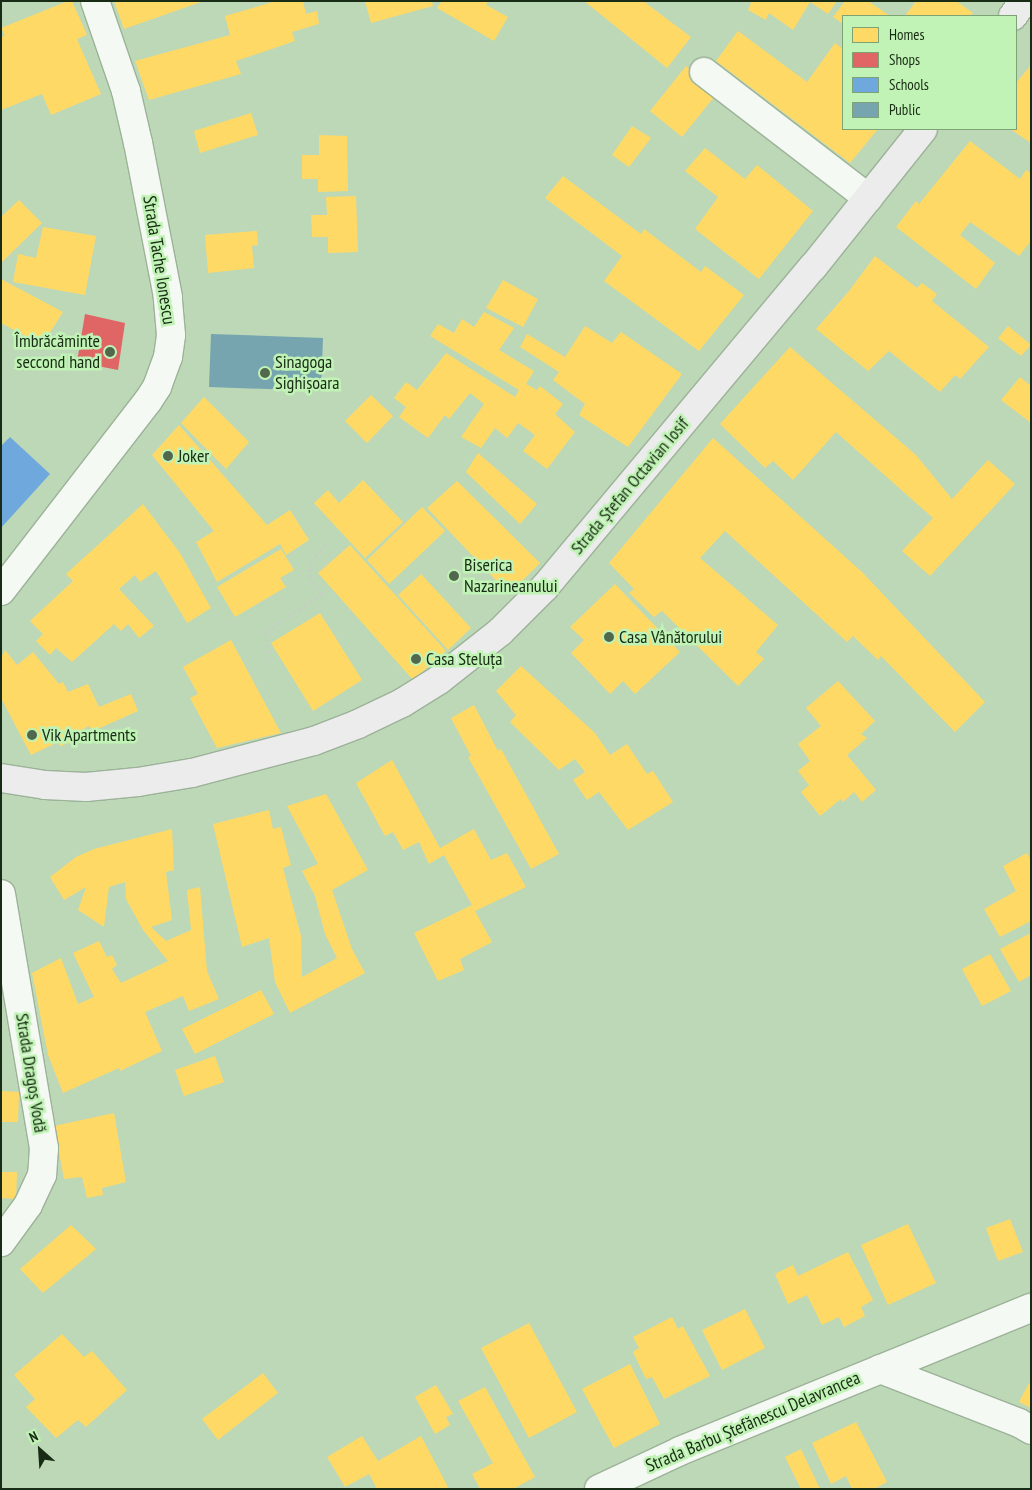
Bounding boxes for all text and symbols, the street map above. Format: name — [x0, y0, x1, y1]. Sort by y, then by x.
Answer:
legend — [842, 15, 1017, 130]
text: Homes — [889, 25, 925, 44]
text: Shops — [889, 50, 920, 69]
text: Schools — [889, 75, 929, 94]
text: Public — [889, 100, 920, 119]
street label: Strada Tache Ionescu — [138, 194, 180, 326]
place label: Îmbrăcăminte seccond hand — [15, 331, 100, 374]
marker: Îmbrăcăminte seccond hand — [104, 346, 116, 358]
place label: Sinagoga Sighișoara — [275, 352, 339, 394]
marker: Sinagoga Sighișoara — [259, 367, 271, 379]
street label: Strada Ștefan Octavian Iosif — [566, 413, 694, 559]
place label: Joker — [178, 445, 209, 467]
marker: Joker — [162, 450, 174, 462]
place label: Biserica Nazarineanului — [464, 555, 558, 598]
marker: Biserica Nazarineanului — [448, 570, 460, 582]
place label: Casa Vânătorului — [619, 626, 723, 648]
marker: Casa Vânătorului — [603, 631, 615, 643]
place label: Casa Steluța — [426, 648, 502, 670]
marker: Casa Steluța — [410, 653, 422, 665]
place label: Vik Apartments — [42, 724, 137, 746]
marker: Vik Apartments — [26, 729, 38, 741]
street label: Strada Dragoș Vodă — [11, 1012, 51, 1134]
street label: Strada Barbu Ștefănescu Delavrancea — [643, 1367, 863, 1477]
north arrow — [15, 1425, 65, 1475]
text: N — [26, 1427, 41, 1446]

